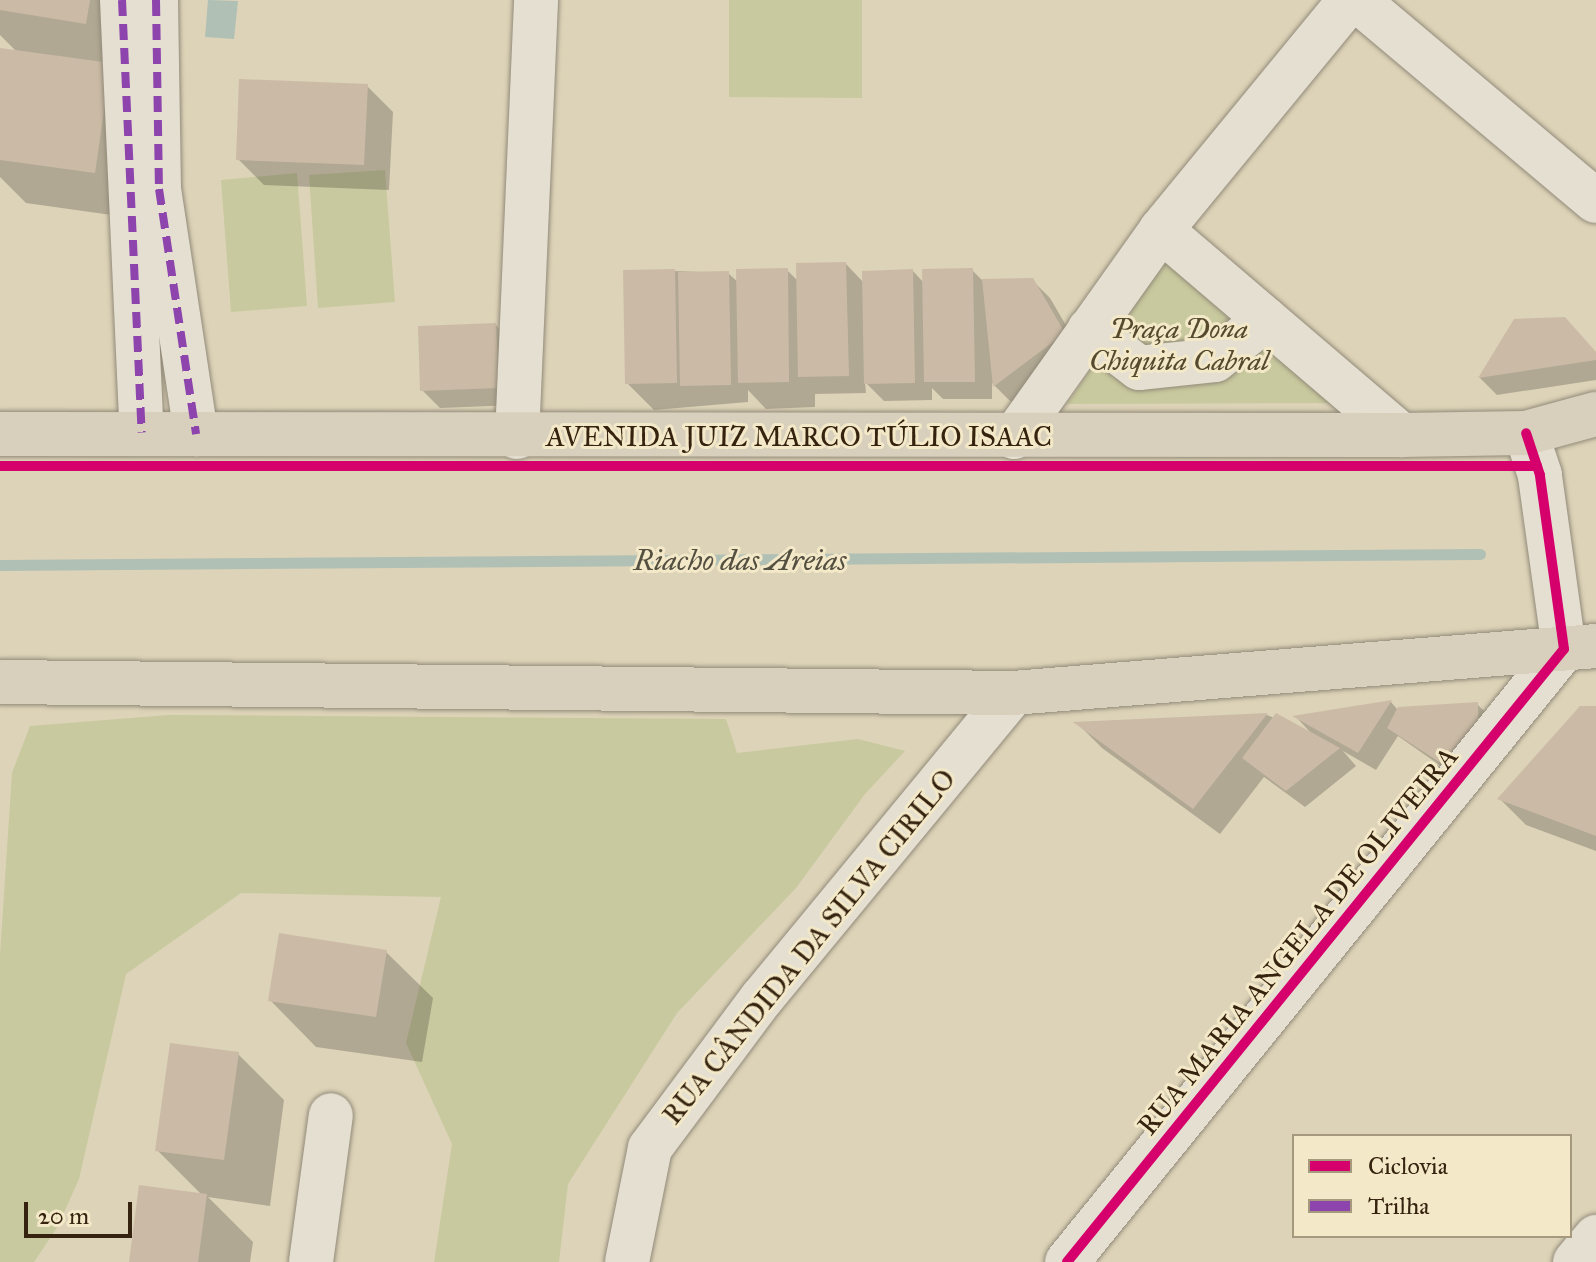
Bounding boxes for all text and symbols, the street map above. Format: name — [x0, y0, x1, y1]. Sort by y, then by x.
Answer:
park label: Praça Dona Chiquita Cabral — [1089, 312, 1269, 378]
street label: AVENIDA JUIZ MARCO TÚLIO ISAAC — [546, 420, 1052, 454]
water label: Riacho das Areias — [634, 542, 846, 578]
street label: RUA MARIA ANGELA DE OLIVEIRA — [1131, 740, 1465, 1142]
street label: RUA CÂNDIDA DA SILVA CIRILO — [655, 763, 963, 1131]
legend — [1292, 1134, 1572, 1238]
text: Ciclovia — [1368, 1151, 1448, 1181]
scale bar — [28, 1186, 136, 1236]
text: Trilha — [1368, 1191, 1429, 1221]
text: 20 m — [38, 1201, 89, 1231]

